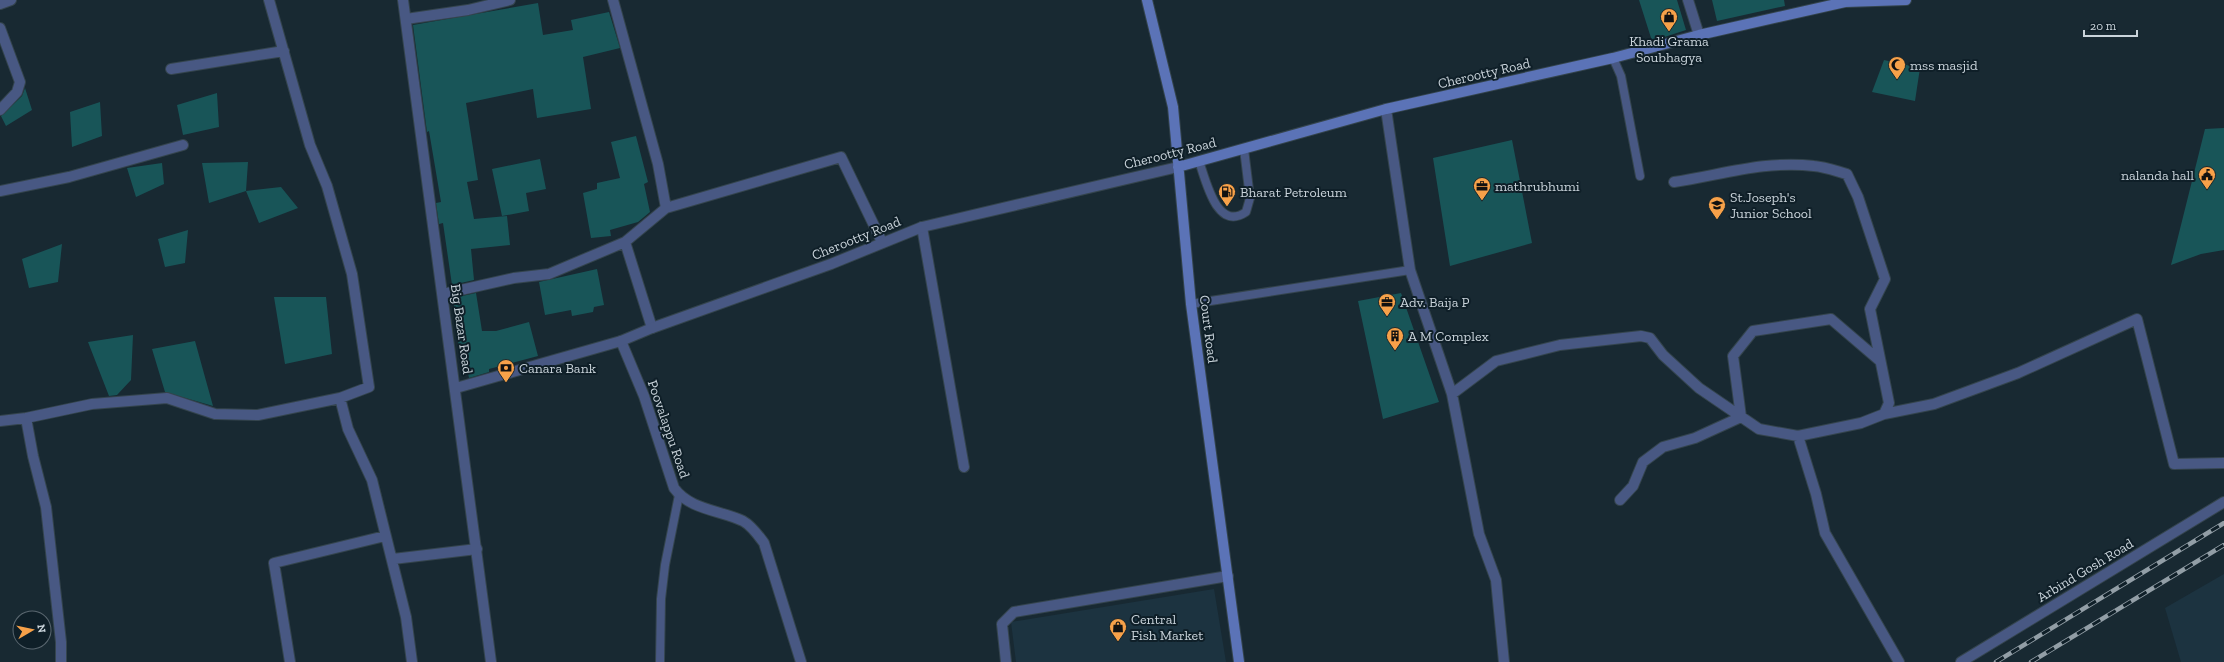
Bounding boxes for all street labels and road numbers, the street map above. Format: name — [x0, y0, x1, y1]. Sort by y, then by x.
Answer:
street label: Cherootty Road — [1436, 55, 1532, 92]
street label: Cherootty Road — [1122, 134, 1218, 173]
street label: Cherootty Road — [809, 213, 903, 264]
street label: Big Bazar Road — [447, 283, 476, 375]
street label: Court Road — [1196, 294, 1221, 364]
street label: Poovalappu Road — [644, 378, 693, 481]
street label: Arbind Gosh Road — [2034, 535, 2137, 606]

